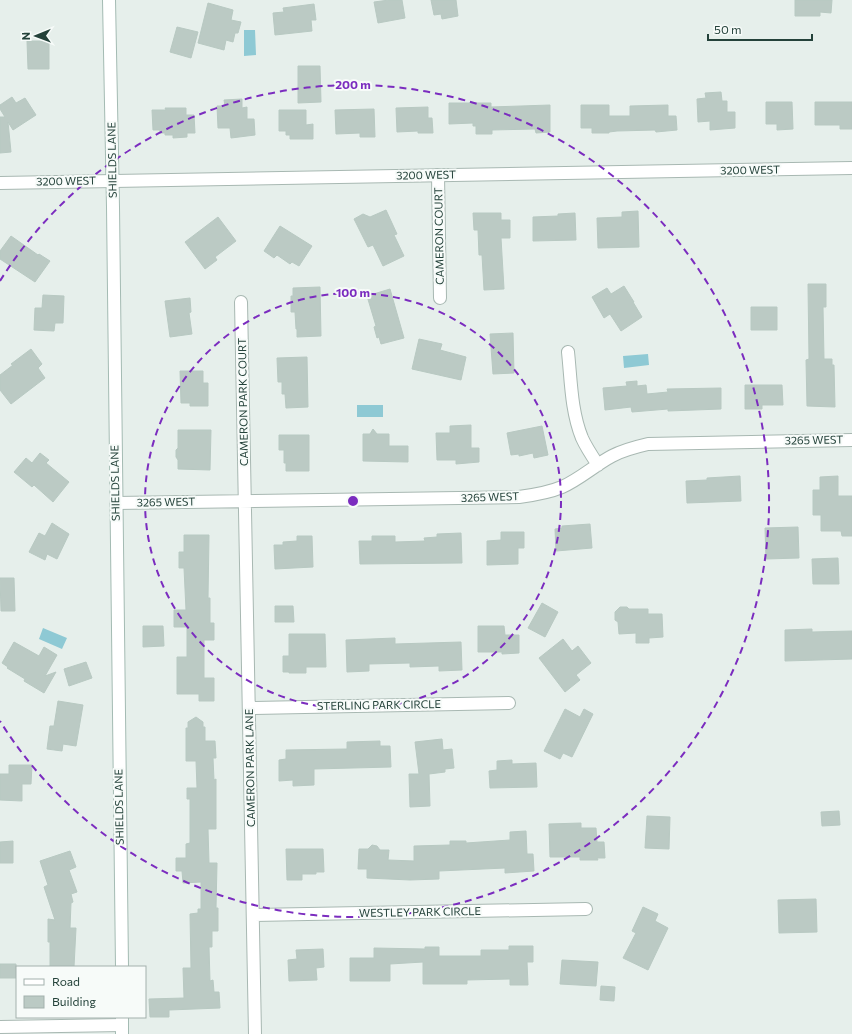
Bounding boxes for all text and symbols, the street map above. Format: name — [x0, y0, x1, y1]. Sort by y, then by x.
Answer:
north arrow — [16, 16, 56, 56]
scale bar — [708, 16, 812, 42]
text: 50 m — [714, 22, 742, 36]
text: N — [19, 32, 32, 40]
text: 200 m — [335, 77, 371, 91]
street label: SHIELDS LANE — [104, 122, 119, 198]
street label: 3200 WEST — [720, 162, 780, 177]
street label: 3200 WEST — [396, 167, 456, 182]
street label: 3200 WEST — [36, 173, 96, 188]
street label: CAMERON COURT — [431, 187, 446, 285]
text: 100 m — [336, 285, 370, 299]
street label: CAMERON PARK COURT — [235, 338, 250, 466]
street label: 3265 WEST — [785, 432, 843, 447]
street label: SHIELDS LANE — [107, 445, 122, 521]
street label: 3265 WEST — [461, 489, 519, 504]
street label: 3265 WEST — [137, 494, 195, 509]
centre of rings — [346, 494, 360, 508]
street label: STERLING PARK CIRCLE — [317, 697, 441, 712]
street label: CAMERON PARK LANE — [242, 709, 257, 827]
street label: SHIELDS LANE — [111, 769, 126, 845]
street label: WESTLEY PARK CIRCLE — [359, 904, 481, 919]
legend — [16, 966, 146, 1018]
text: Road — [52, 974, 80, 988]
text: Building — [52, 994, 96, 1008]

